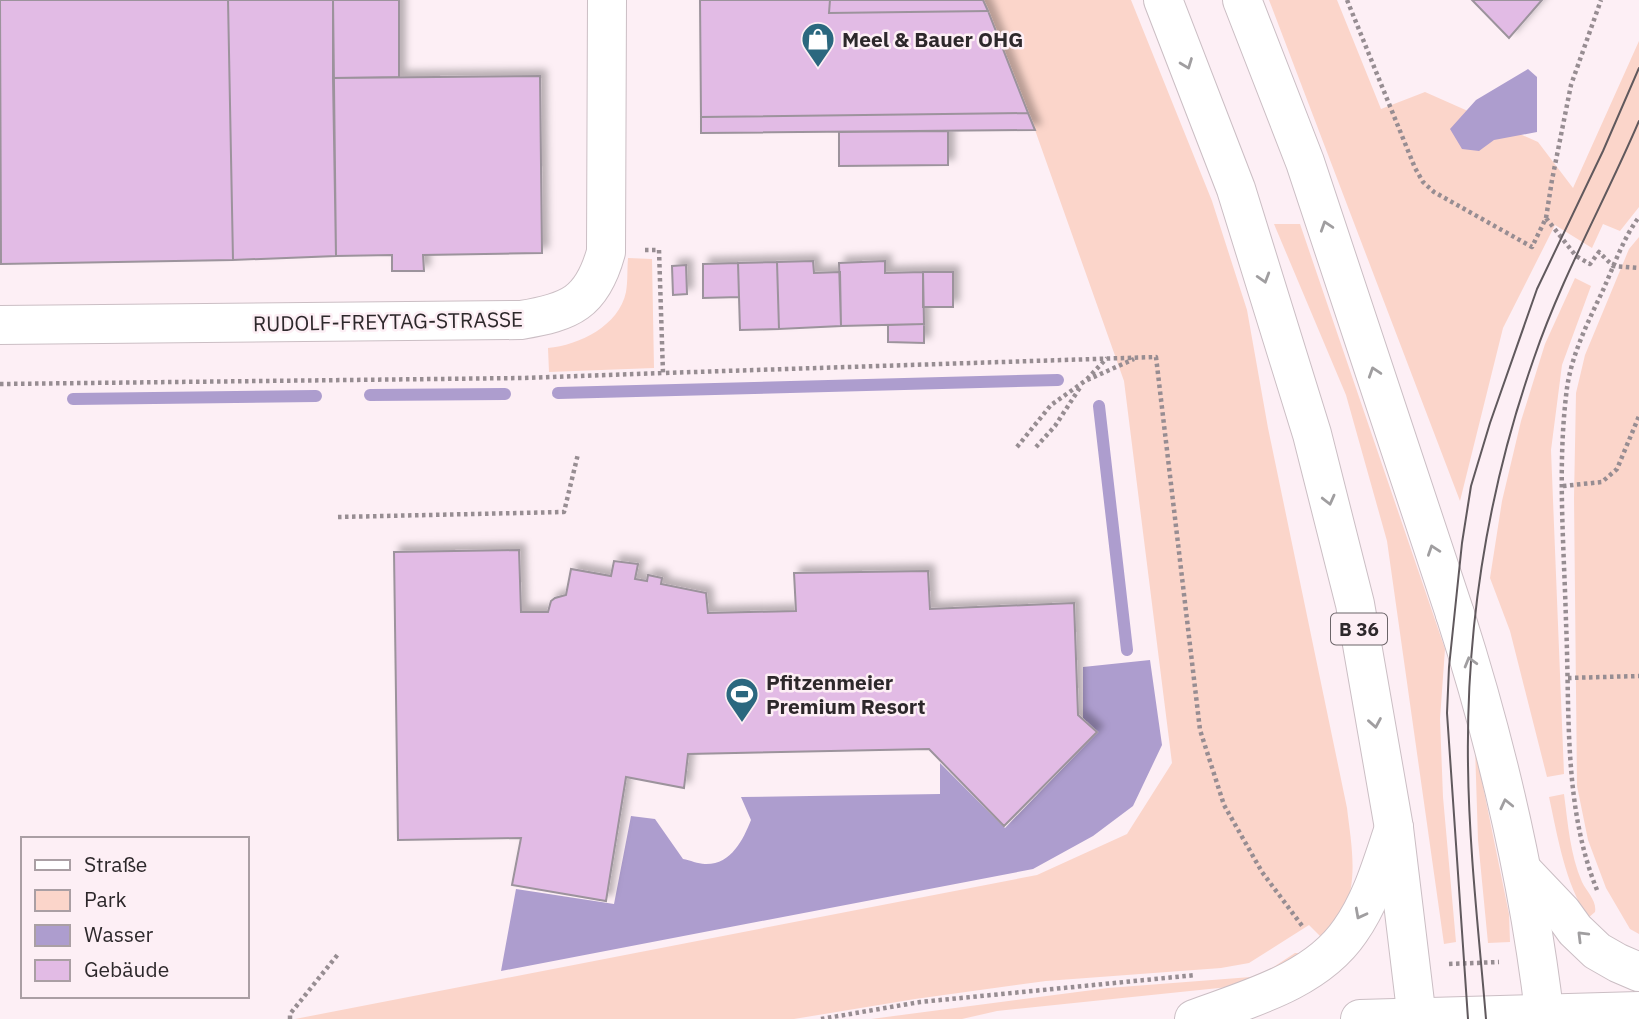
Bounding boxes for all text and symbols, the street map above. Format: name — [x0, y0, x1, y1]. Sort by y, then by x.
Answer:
shop icon: Meel & Bauer OHG — [799, 20, 837, 69]
place label: Meel & Bauer OHG — [842, 25, 1023, 53]
one-way arrow — [1179, 57, 1193, 69]
one-way arrow — [1320, 220, 1334, 233]
one-way arrow — [1255, 272, 1270, 284]
street label: RUDOLF-FREYTAG-STRASSE — [253, 305, 523, 337]
one-way arrow — [1368, 366, 1382, 379]
one-way arrow — [1321, 494, 1335, 506]
one-way arrow — [1427, 544, 1441, 556]
road number: B 36 — [1331, 614, 1387, 644]
one-way arrow — [1463, 656, 1478, 668]
place label: Pfitzenmeier Premium Resort — [766, 668, 925, 720]
sports icon: Pfitzenmeier Premium Resort — [723, 675, 761, 724]
one-way arrow — [1367, 716, 1382, 728]
one-way arrow — [1500, 798, 1515, 810]
legend — [21, 837, 248, 998]
text: Straße — [84, 850, 147, 878]
text: Park — [84, 885, 127, 913]
one-way arrow — [1355, 906, 1368, 919]
text: Wasser — [84, 920, 154, 948]
one-way arrow — [1577, 931, 1590, 944]
text: Gebäude — [84, 955, 169, 983]

